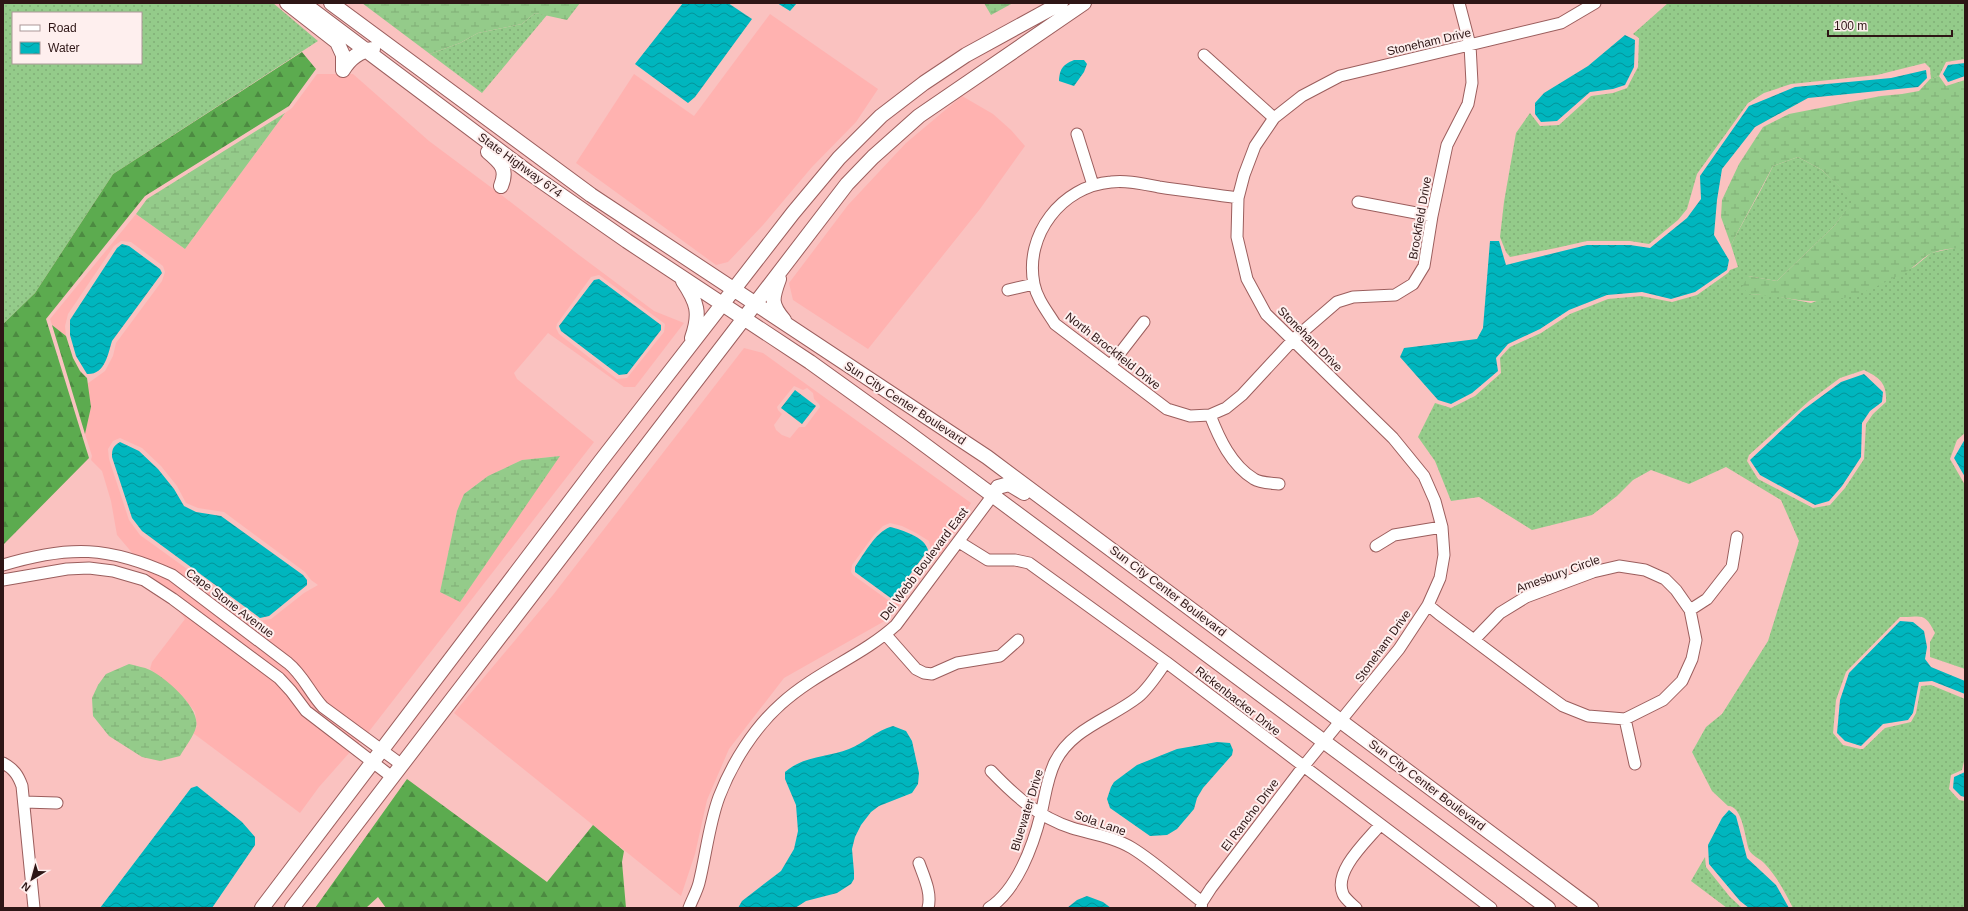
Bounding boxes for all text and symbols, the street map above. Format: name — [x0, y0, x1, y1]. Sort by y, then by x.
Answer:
legend — [12, 12, 142, 64]
scale bar — [1828, 12, 1952, 38]
text: 100 m — [1834, 19, 1867, 33]
text: Road — [48, 21, 77, 35]
street label: Stoneham Drive — [1386, 25, 1473, 58]
text: Water — [48, 41, 80, 55]
street label: State Highway 674 — [475, 130, 565, 200]
street label: Brockfield Drive — [1406, 175, 1434, 261]
street label: Stoneham Drive — [1275, 304, 1346, 375]
street label: North Brockfield Drive — [1063, 310, 1164, 393]
street label: Sun City Center Boulevard — [842, 358, 968, 448]
street label: Del Webb Boulevard East — [877, 504, 971, 623]
street label: Sun City Center Boulevard — [1107, 543, 1229, 639]
street label: Amesbury Circle — [1514, 552, 1602, 596]
street label: Cape Stone Avenue — [183, 565, 277, 641]
street label: Stoneham Drive — [1352, 607, 1414, 685]
street label: Rickenbacker Drive — [1193, 663, 1284, 739]
street label: Sun City Center Boulevard — [1366, 737, 1488, 833]
street label: Bluewater Drive — [1008, 767, 1046, 853]
street label: El Rancho Drive — [1218, 776, 1282, 854]
street label: Sola Lane — [1072, 808, 1128, 839]
north arrow — [12, 859, 52, 899]
text: N — [19, 880, 33, 894]

